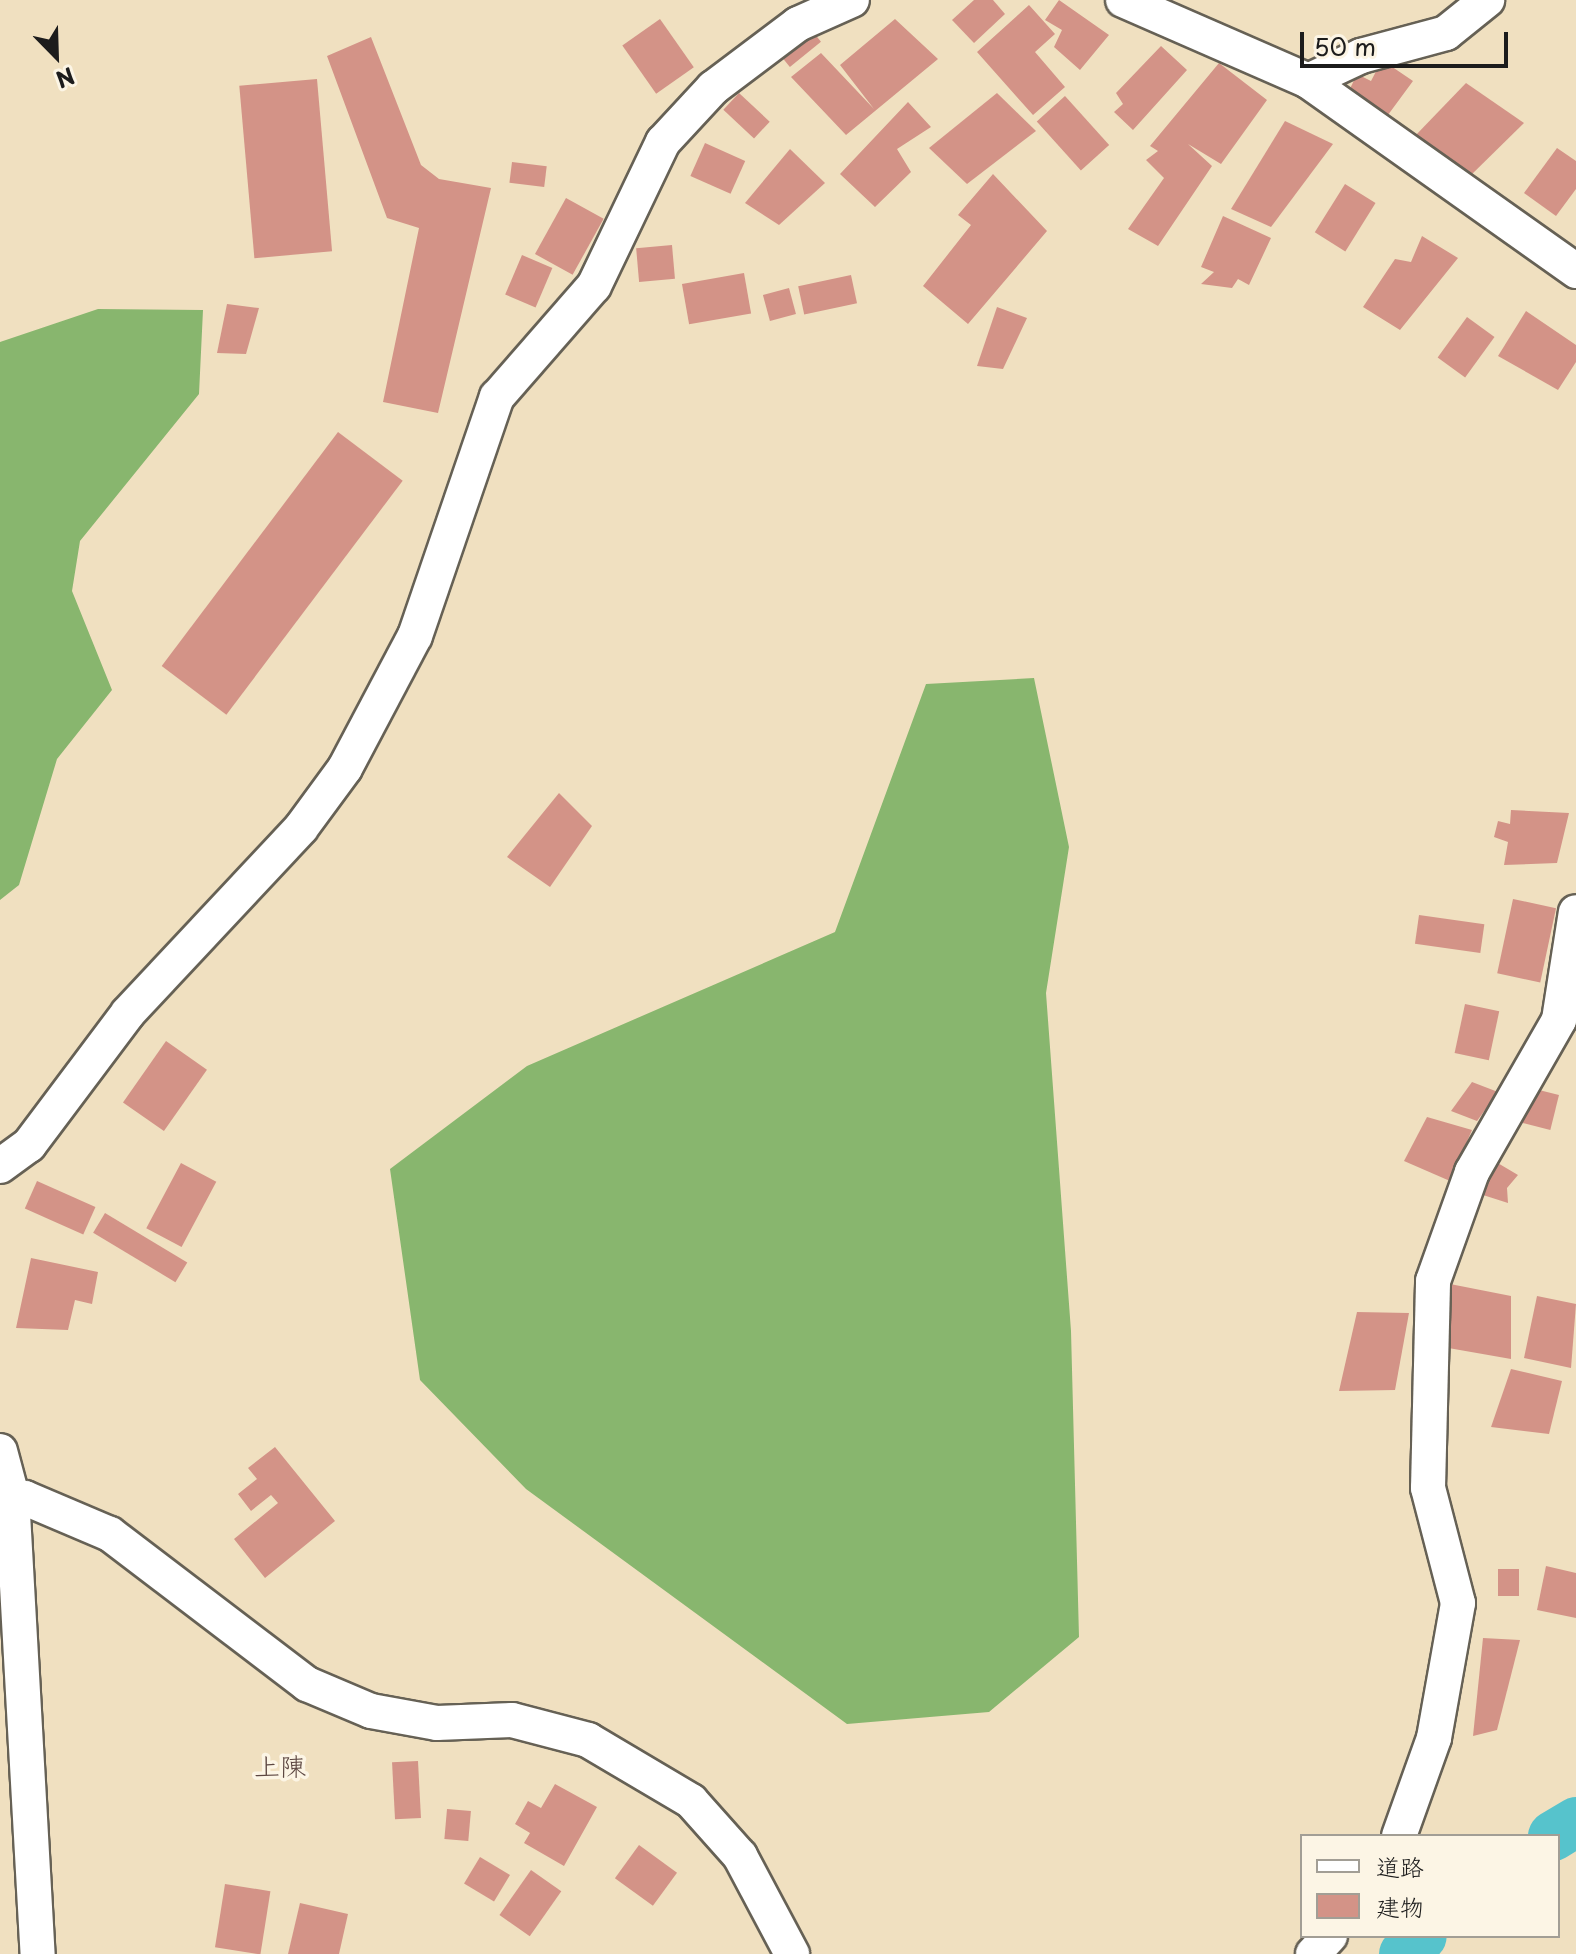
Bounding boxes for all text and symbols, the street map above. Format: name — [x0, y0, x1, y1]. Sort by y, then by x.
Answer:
north arrow — [16, 16, 96, 96]
scale bar — [1304, 16, 1512, 66]
text: 50 m — [1314, 28, 1376, 64]
text: N — [51, 60, 80, 97]
district label: 上陳 — [254, 1750, 306, 1782]
legend — [1300, 1834, 1560, 1938]
text: 道路 — [1376, 1848, 1424, 1884]
text: 建物 — [1376, 1888, 1424, 1924]

